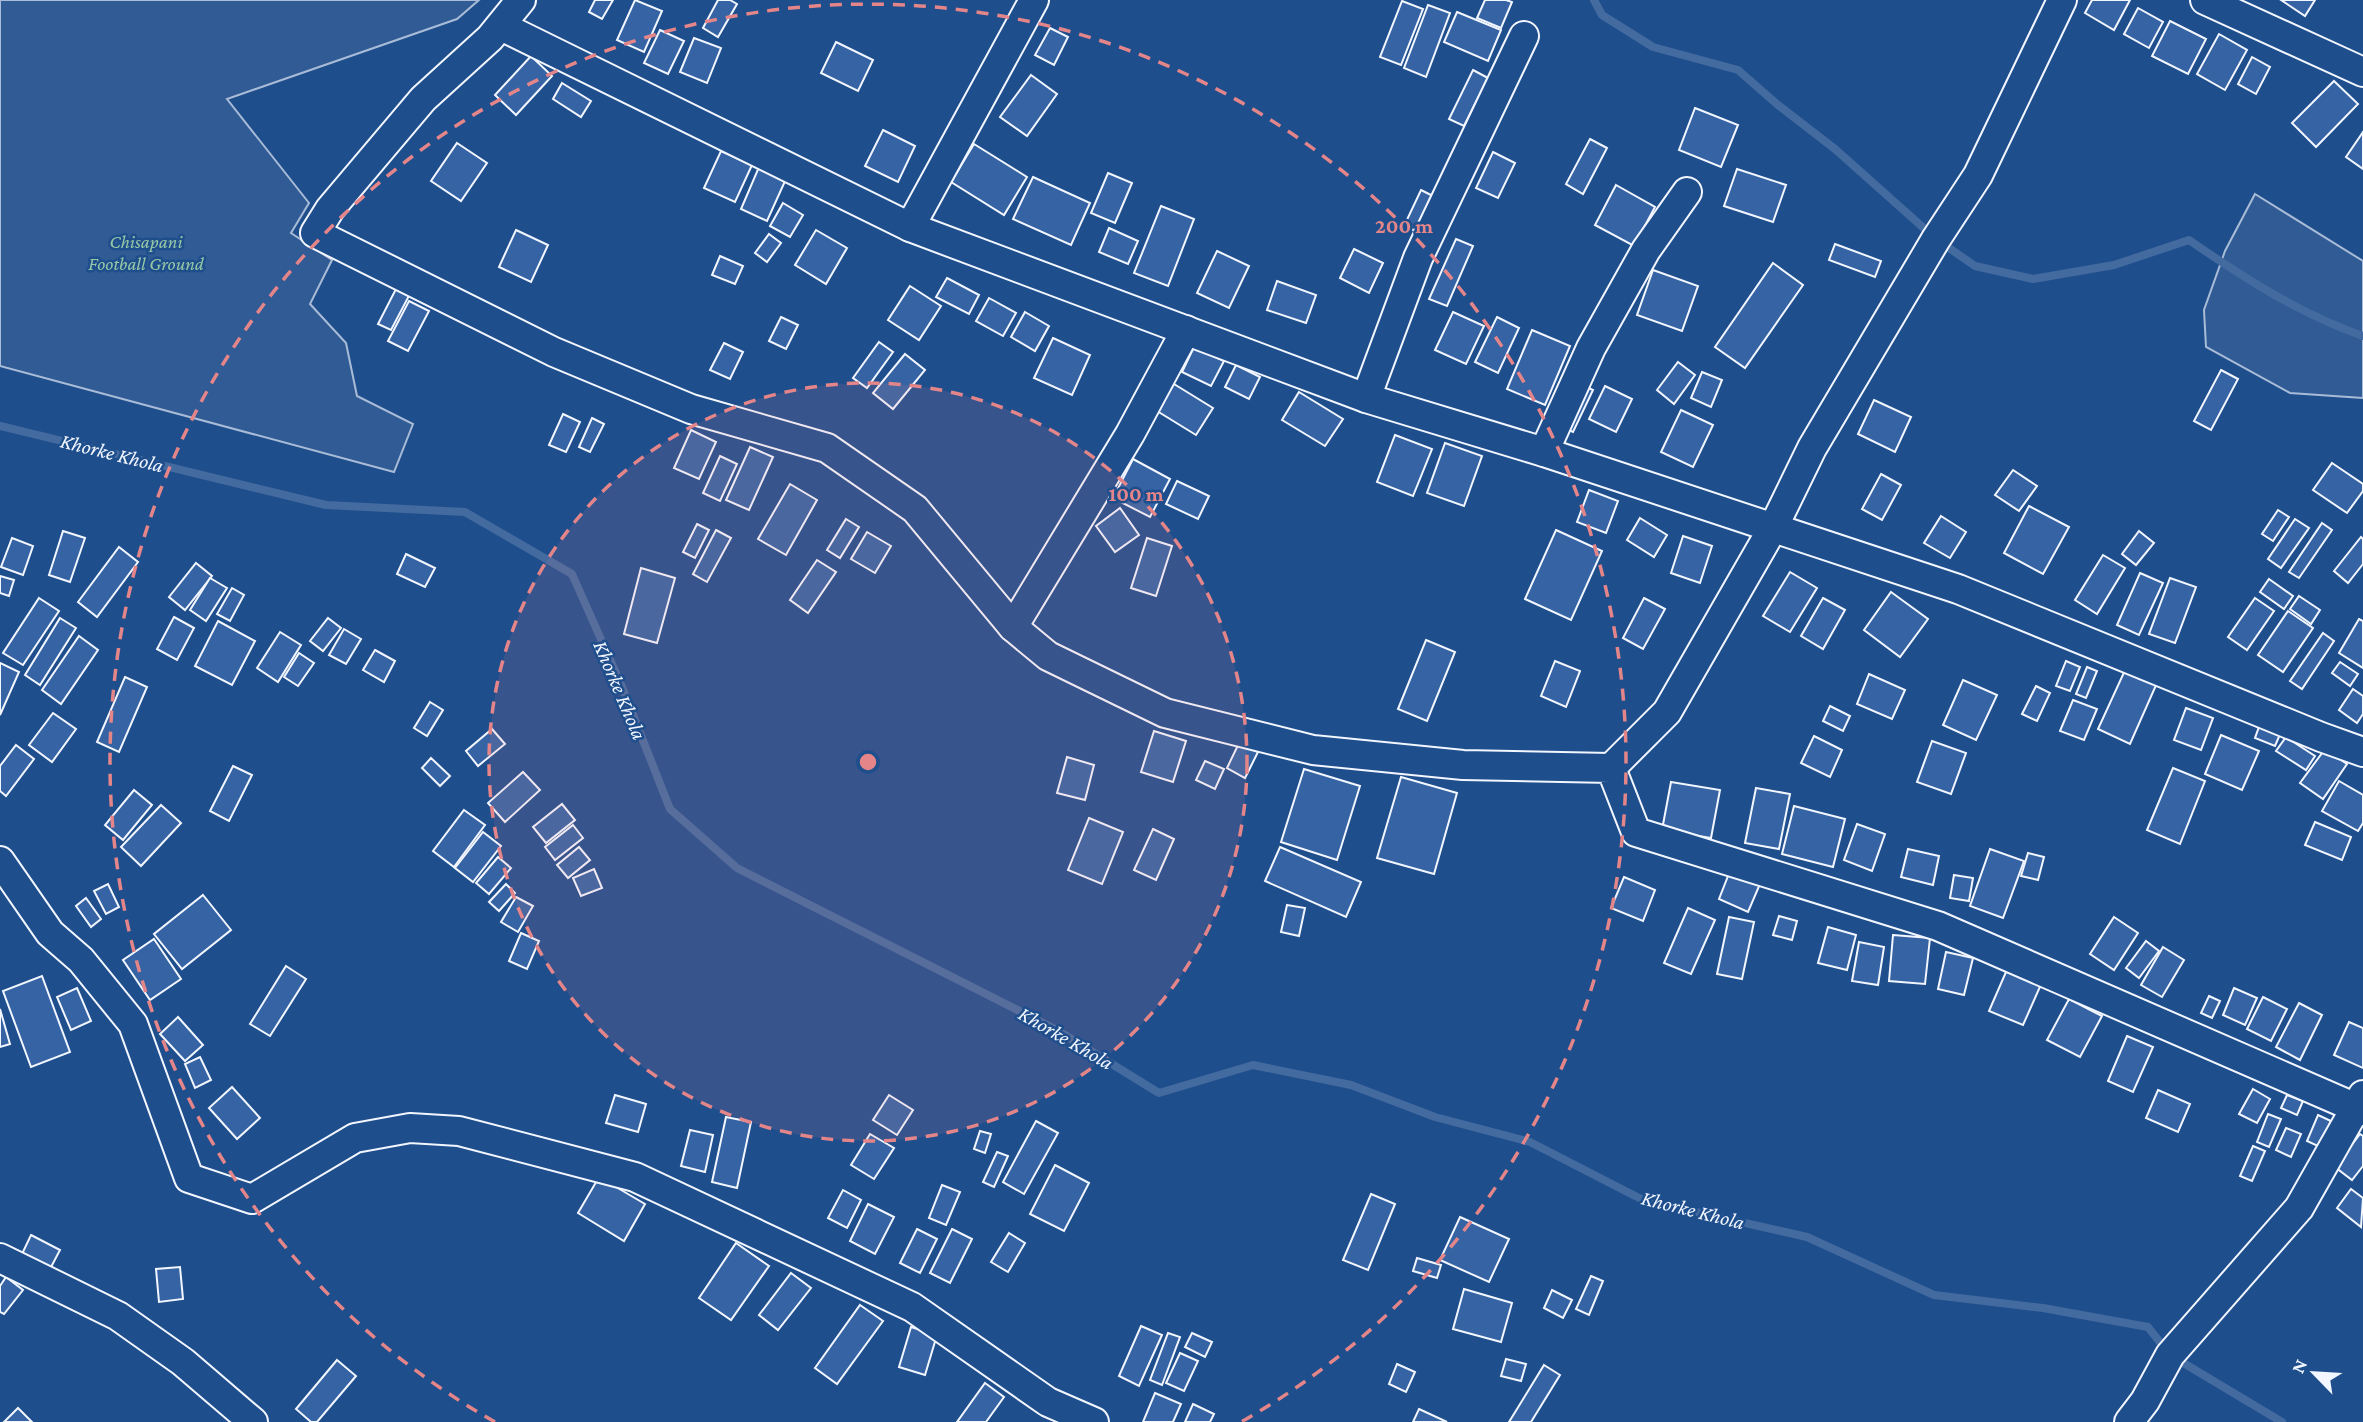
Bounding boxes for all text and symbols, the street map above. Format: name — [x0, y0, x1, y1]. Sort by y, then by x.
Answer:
text: 200 m — [1375, 214, 1433, 238]
park label: Chisapani Football Ground — [88, 231, 205, 274]
water label: Khorke Khola — [58, 429, 166, 477]
text: 100 m — [1108, 482, 1164, 506]
water label: Khorke Khola — [588, 637, 652, 743]
centre of rings — [856, 750, 880, 774]
water label: Khorke Khola — [1014, 1001, 1118, 1075]
water label: Khorke Khola — [1639, 1186, 1747, 1234]
north arrow — [2279, 1338, 2349, 1408]
text: N — [2287, 1356, 2311, 1376]

